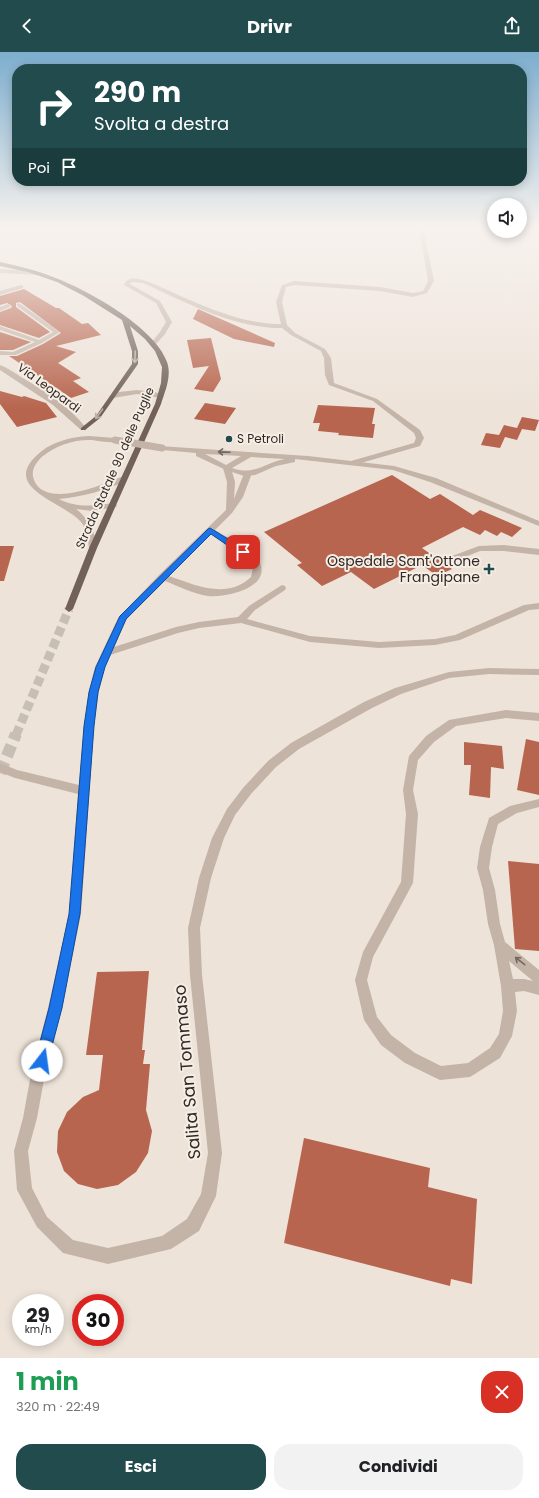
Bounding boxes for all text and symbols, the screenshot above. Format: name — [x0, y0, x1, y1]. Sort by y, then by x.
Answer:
text: Drivr — [247, 14, 292, 39]
icon: back — [16, 15, 38, 37]
icon: share — [501, 15, 523, 37]
text: 290 m — [94, 73, 181, 112]
icon: right — [28, 80, 80, 132]
text: Svolta a destra — [94, 111, 229, 136]
icon: arrive — [58, 156, 80, 178]
text: Poi — [28, 157, 50, 178]
map controls — [487, 198, 527, 238]
button: sound — [487, 198, 527, 238]
one-way arrow — [131, 350, 138, 363]
street label: Via Leopardi — [14, 359, 84, 416]
street label: Strada Statale 90 delle Puglie — [71, 384, 158, 551]
one-way arrow — [95, 409, 104, 420]
place label: S Petroli — [237, 430, 284, 447]
marker: S Petroli — [224, 434, 234, 444]
one-way arrow — [218, 449, 231, 456]
pin — [226, 535, 260, 569]
icon: arrive — [232, 541, 254, 563]
place label: Ospedale Sant'Ottone Frangipane — [327, 551, 480, 587]
marker: Ospedale Sant'Ottone Frangipane — [483, 563, 495, 575]
one-way arrow — [514, 957, 525, 965]
street label: Salita San Tommaso — [167, 984, 207, 1160]
position arrow — [21, 1040, 63, 1082]
speed limit sign: 30 — [72, 1294, 124, 1346]
text: 29 — [26, 1301, 50, 1329]
text: km/h — [25, 1322, 51, 1337]
text: 1 min — [16, 1365, 79, 1398]
button: close — [481, 1371, 523, 1413]
text: 320 m · 22:49 — [16, 1397, 100, 1416]
button: Esci — [16, 1444, 266, 1490]
button: Condividi — [274, 1444, 523, 1490]

